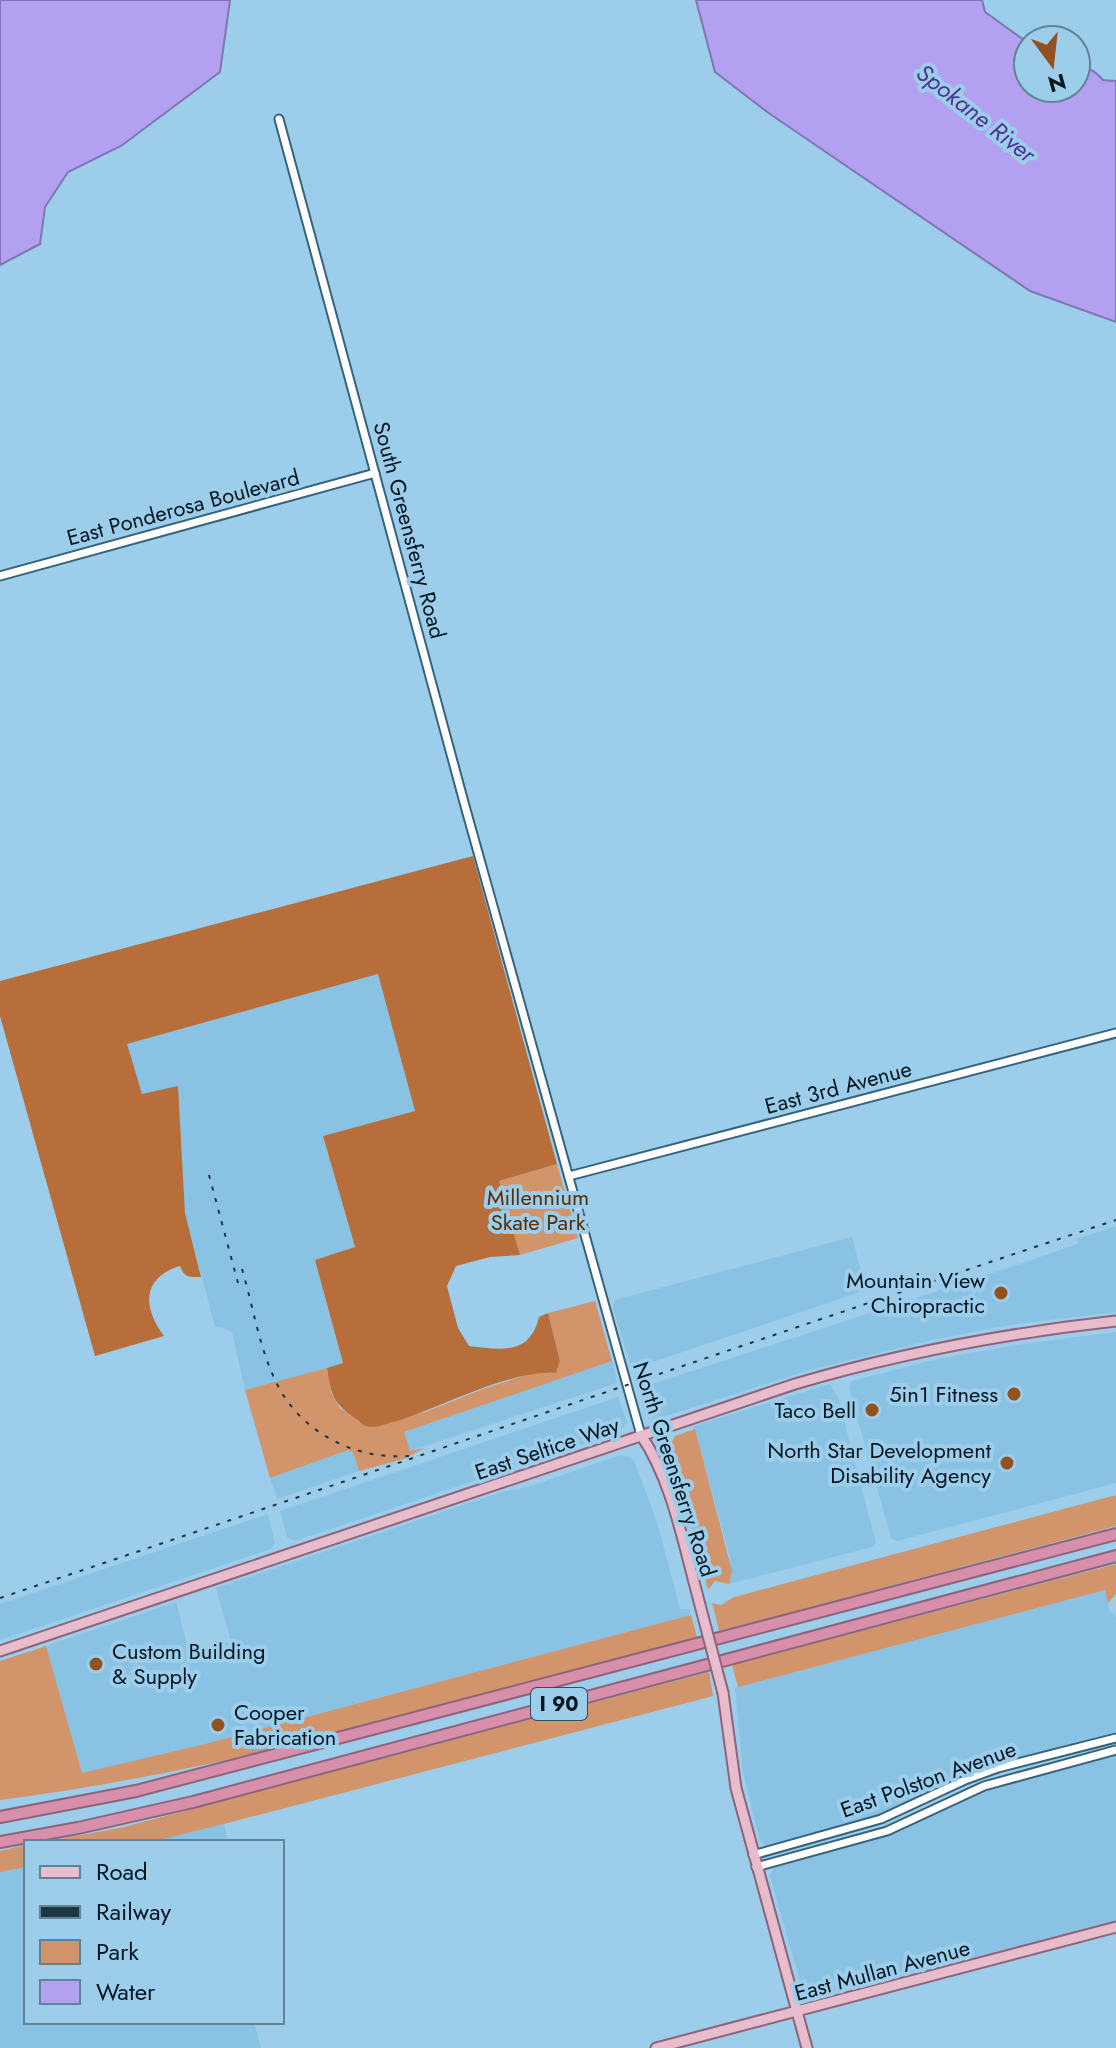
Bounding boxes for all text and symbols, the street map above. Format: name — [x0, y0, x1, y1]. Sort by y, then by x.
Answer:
north arrow — [1012, 24, 1092, 104]
water label: Spokane River — [909, 55, 1045, 172]
text: N — [1045, 66, 1070, 101]
street label: South Greensferry Road — [366, 418, 454, 642]
street label: East Ponderosa Boulevard — [63, 461, 303, 553]
street label: East 3rd Avenue — [761, 1052, 915, 1122]
park label: Millennium Skate Park — [487, 1181, 589, 1238]
place label: Mountain View Chiropractic — [846, 1264, 985, 1321]
marker: Mountain View Chiropractic — [992, 1284, 1010, 1302]
street label: North Greensferry Road — [625, 1357, 725, 1581]
place label: 5in1 Fitness — [889, 1378, 998, 1410]
marker: 5in1 Fitness — [1005, 1385, 1023, 1403]
place label: Taco Bell — [775, 1394, 856, 1426]
marker: Taco Bell — [863, 1401, 881, 1419]
street label: East Seltice Way — [470, 1408, 624, 1488]
place label: North Star Development Disability Agency — [767, 1434, 992, 1491]
marker: North Star Development Disability Agency — [998, 1454, 1016, 1472]
place label: Custom Building & Supply — [112, 1635, 266, 1692]
marker: Custom Building & Supply — [87, 1655, 105, 1673]
road number: I 90 — [531, 1688, 587, 1720]
place label: Cooper Fabrication — [234, 1696, 336, 1753]
marker: Cooper Fabrication — [209, 1716, 227, 1734]
street label: East Polston Avenue — [836, 1732, 1020, 1826]
legend — [24, 1840, 284, 2024]
text: Road — [96, 1854, 148, 1889]
text: Railway — [96, 1894, 171, 1929]
street label: East Mullan Avenue — [791, 1931, 973, 2009]
text: Park — [96, 1934, 139, 1969]
text: Water — [96, 1974, 156, 2009]

